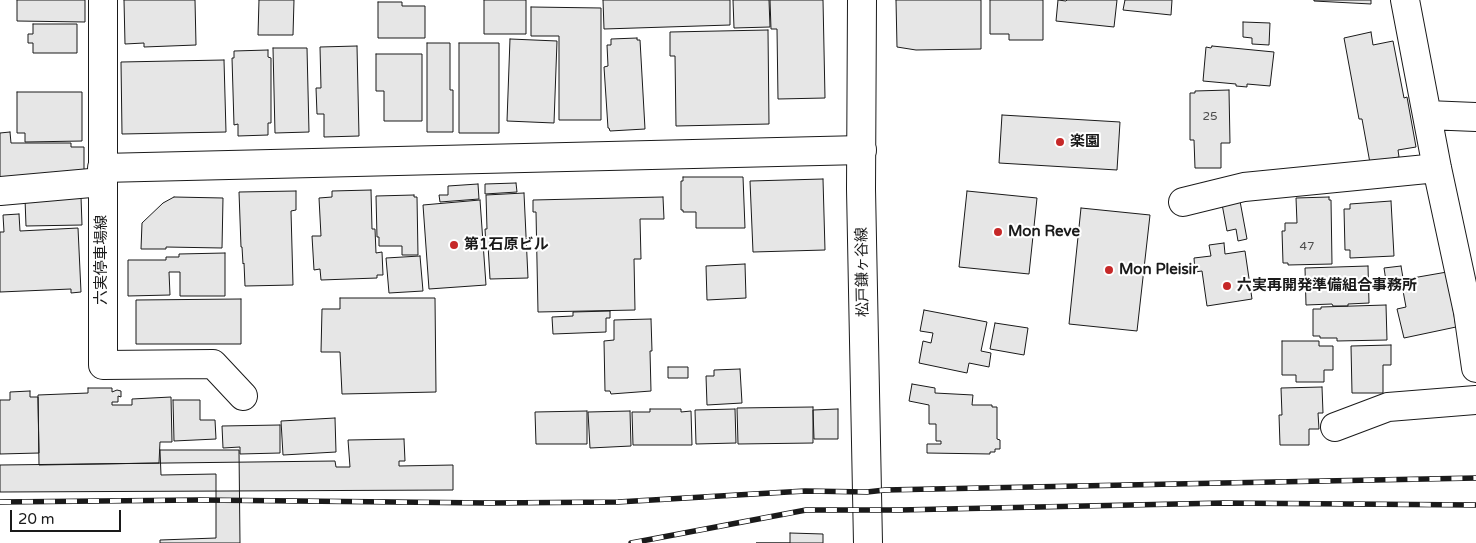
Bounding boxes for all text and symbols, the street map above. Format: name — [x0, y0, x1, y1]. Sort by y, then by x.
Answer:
house number: 25 — [1202, 110, 1218, 124]
place label: 楽園 — [1070, 133, 1100, 151]
marker: 楽園 — [1054, 136, 1066, 148]
street label: 六実停車場線 — [93, 215, 111, 305]
place label: Mon Reve — [1008, 223, 1080, 241]
marker: Mon Reve — [992, 226, 1004, 238]
street label: 松戸鎌ヶ谷線 — [853, 227, 873, 317]
place label: 第1石原ビル — [464, 236, 548, 254]
marker: 第1石原ビル — [448, 239, 460, 251]
house number: 47 — [1299, 240, 1315, 254]
place label: Mon Pleisir — [1119, 261, 1198, 279]
marker: Mon Pleisir — [1103, 264, 1115, 276]
place label: 六実再開発準備組合事務所 — [1237, 277, 1417, 295]
marker: 六実再開発準備組合事務所 — [1221, 280, 1233, 292]
scale bar — [12, 500, 124, 532]
text: 20 m — [18, 510, 55, 528]

